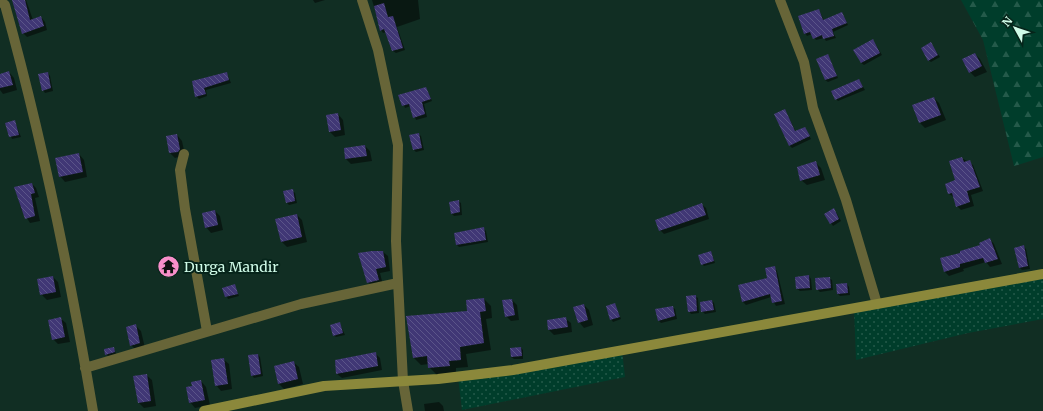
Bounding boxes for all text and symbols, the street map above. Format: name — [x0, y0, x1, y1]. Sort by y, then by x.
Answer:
north arrow — [995, 8, 1035, 48]
text: N — [999, 14, 1016, 29]
temple icon: Durga Mandir — [156, 254, 182, 280]
place label: Durga Mandir — [184, 258, 279, 276]

